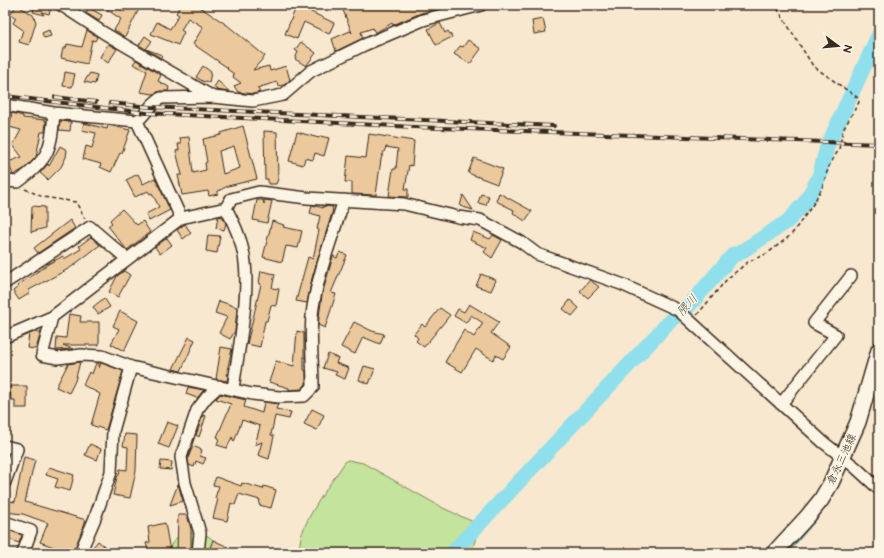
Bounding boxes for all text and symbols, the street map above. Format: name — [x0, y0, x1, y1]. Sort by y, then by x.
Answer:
north arrow — [818, 26, 858, 66]
text: N — [840, 43, 855, 54]
water label: 隈川 — [674, 291, 701, 319]
street label: 倉永三池線 — [824, 432, 859, 487]

